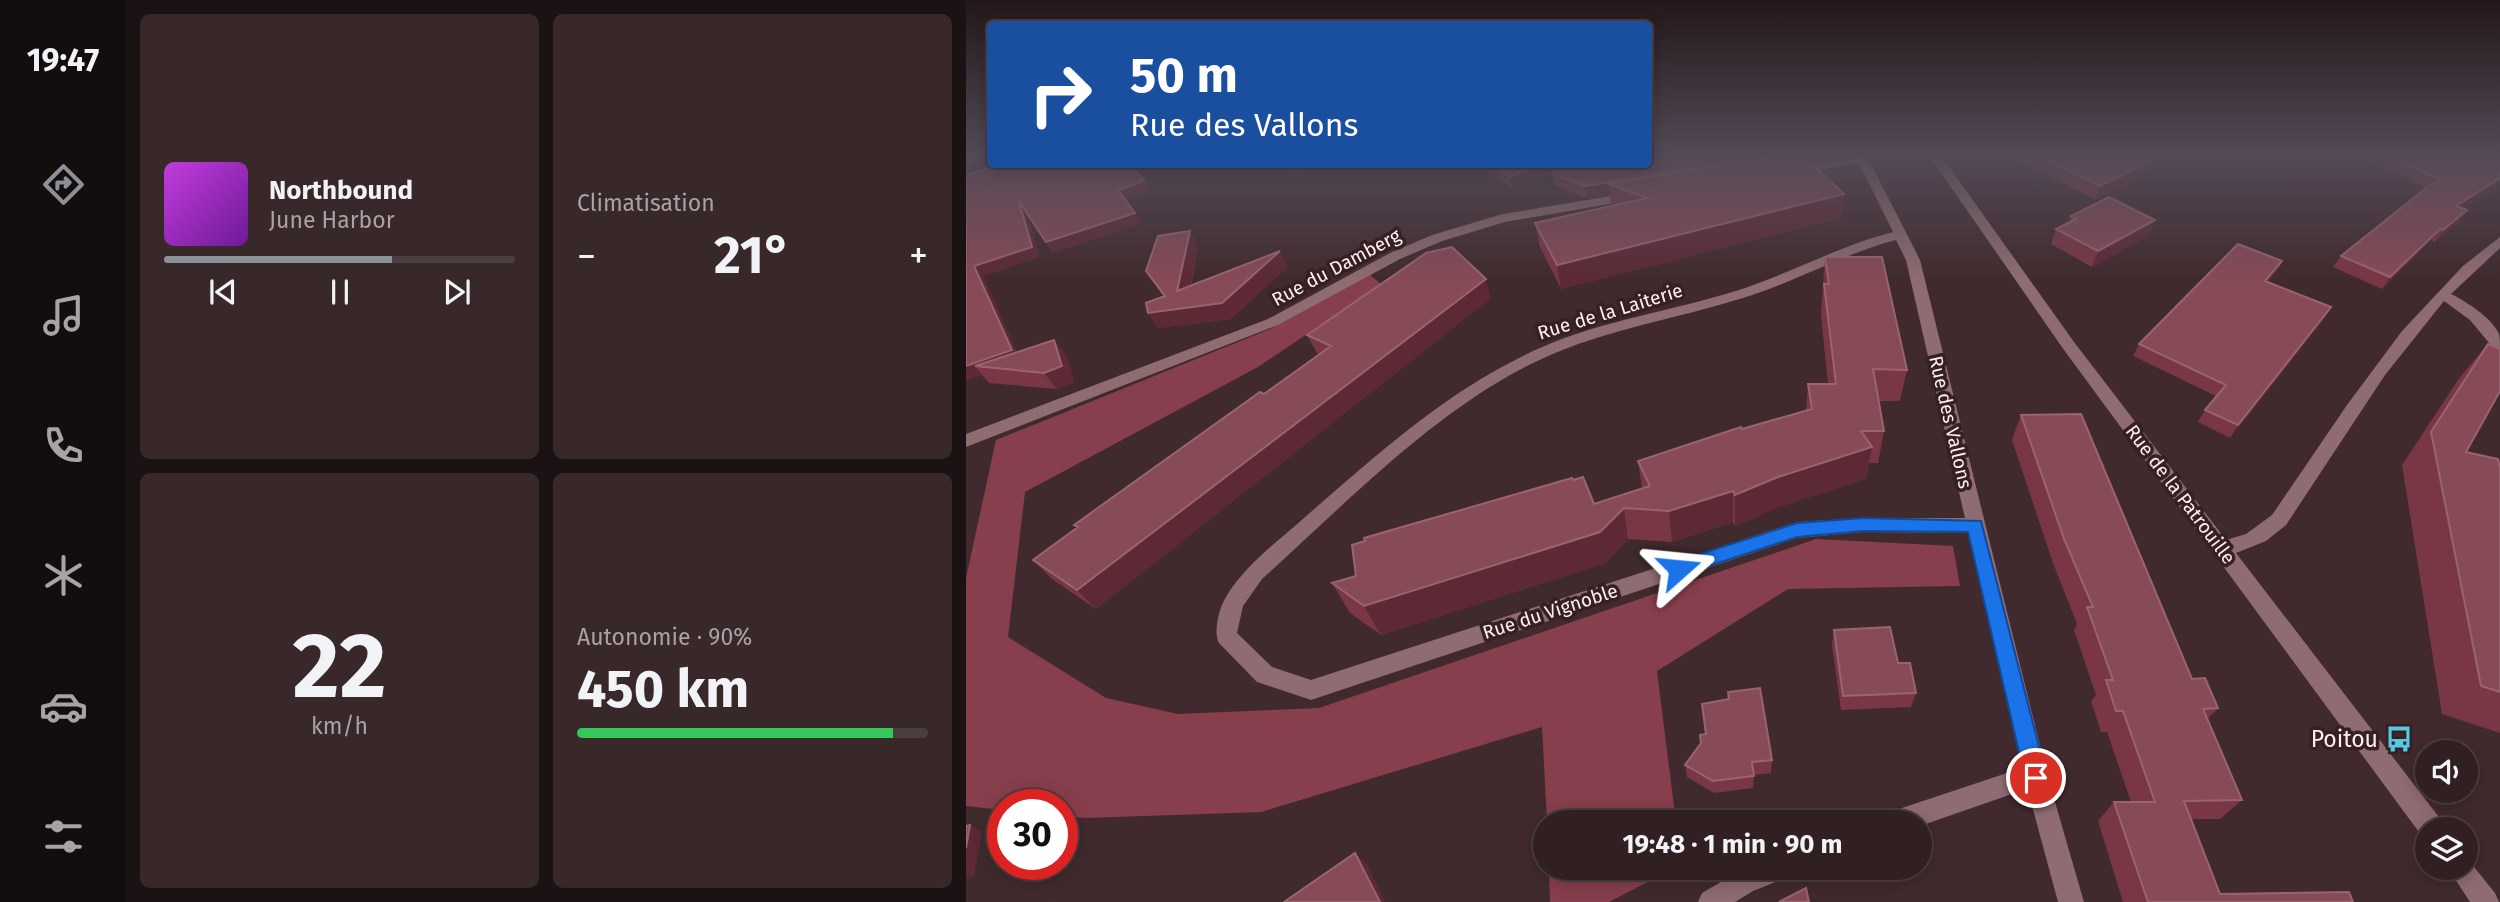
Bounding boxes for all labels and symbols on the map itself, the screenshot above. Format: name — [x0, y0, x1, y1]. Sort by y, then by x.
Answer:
street label: Rue du Damberg — [1268, 224, 1405, 311]
street label: Rue de la Laiterie — [1535, 278, 1685, 344]
street label: Rue des Vallons — [1924, 353, 1977, 491]
street label: Rue de la Patrouille — [2121, 420, 2240, 568]
position arrow — [1642, 532, 1716, 606]
street label: Rue du Vignoble — [1480, 579, 1621, 644]
bus stop icon: Poitou — [2384, 724, 2414, 754]
place label: Poitou — [2311, 725, 2378, 753]
pin — [2006, 748, 2066, 808]
speed limit sign: 30 — [987, 789, 1078, 880]

